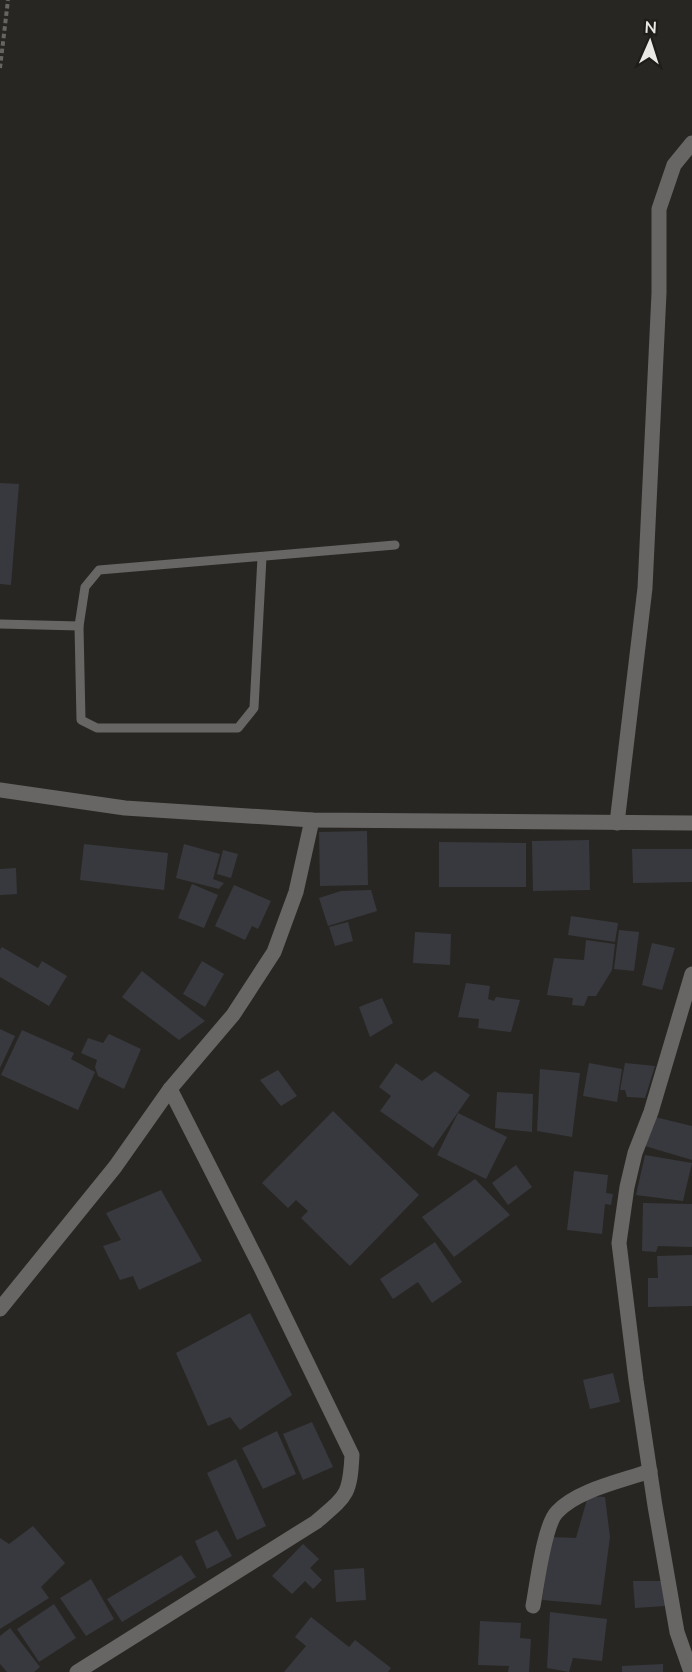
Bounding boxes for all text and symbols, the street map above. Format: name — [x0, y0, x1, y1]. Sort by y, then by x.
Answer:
north arrow — [620, 12, 680, 72]
text: N — [644, 17, 657, 36]

